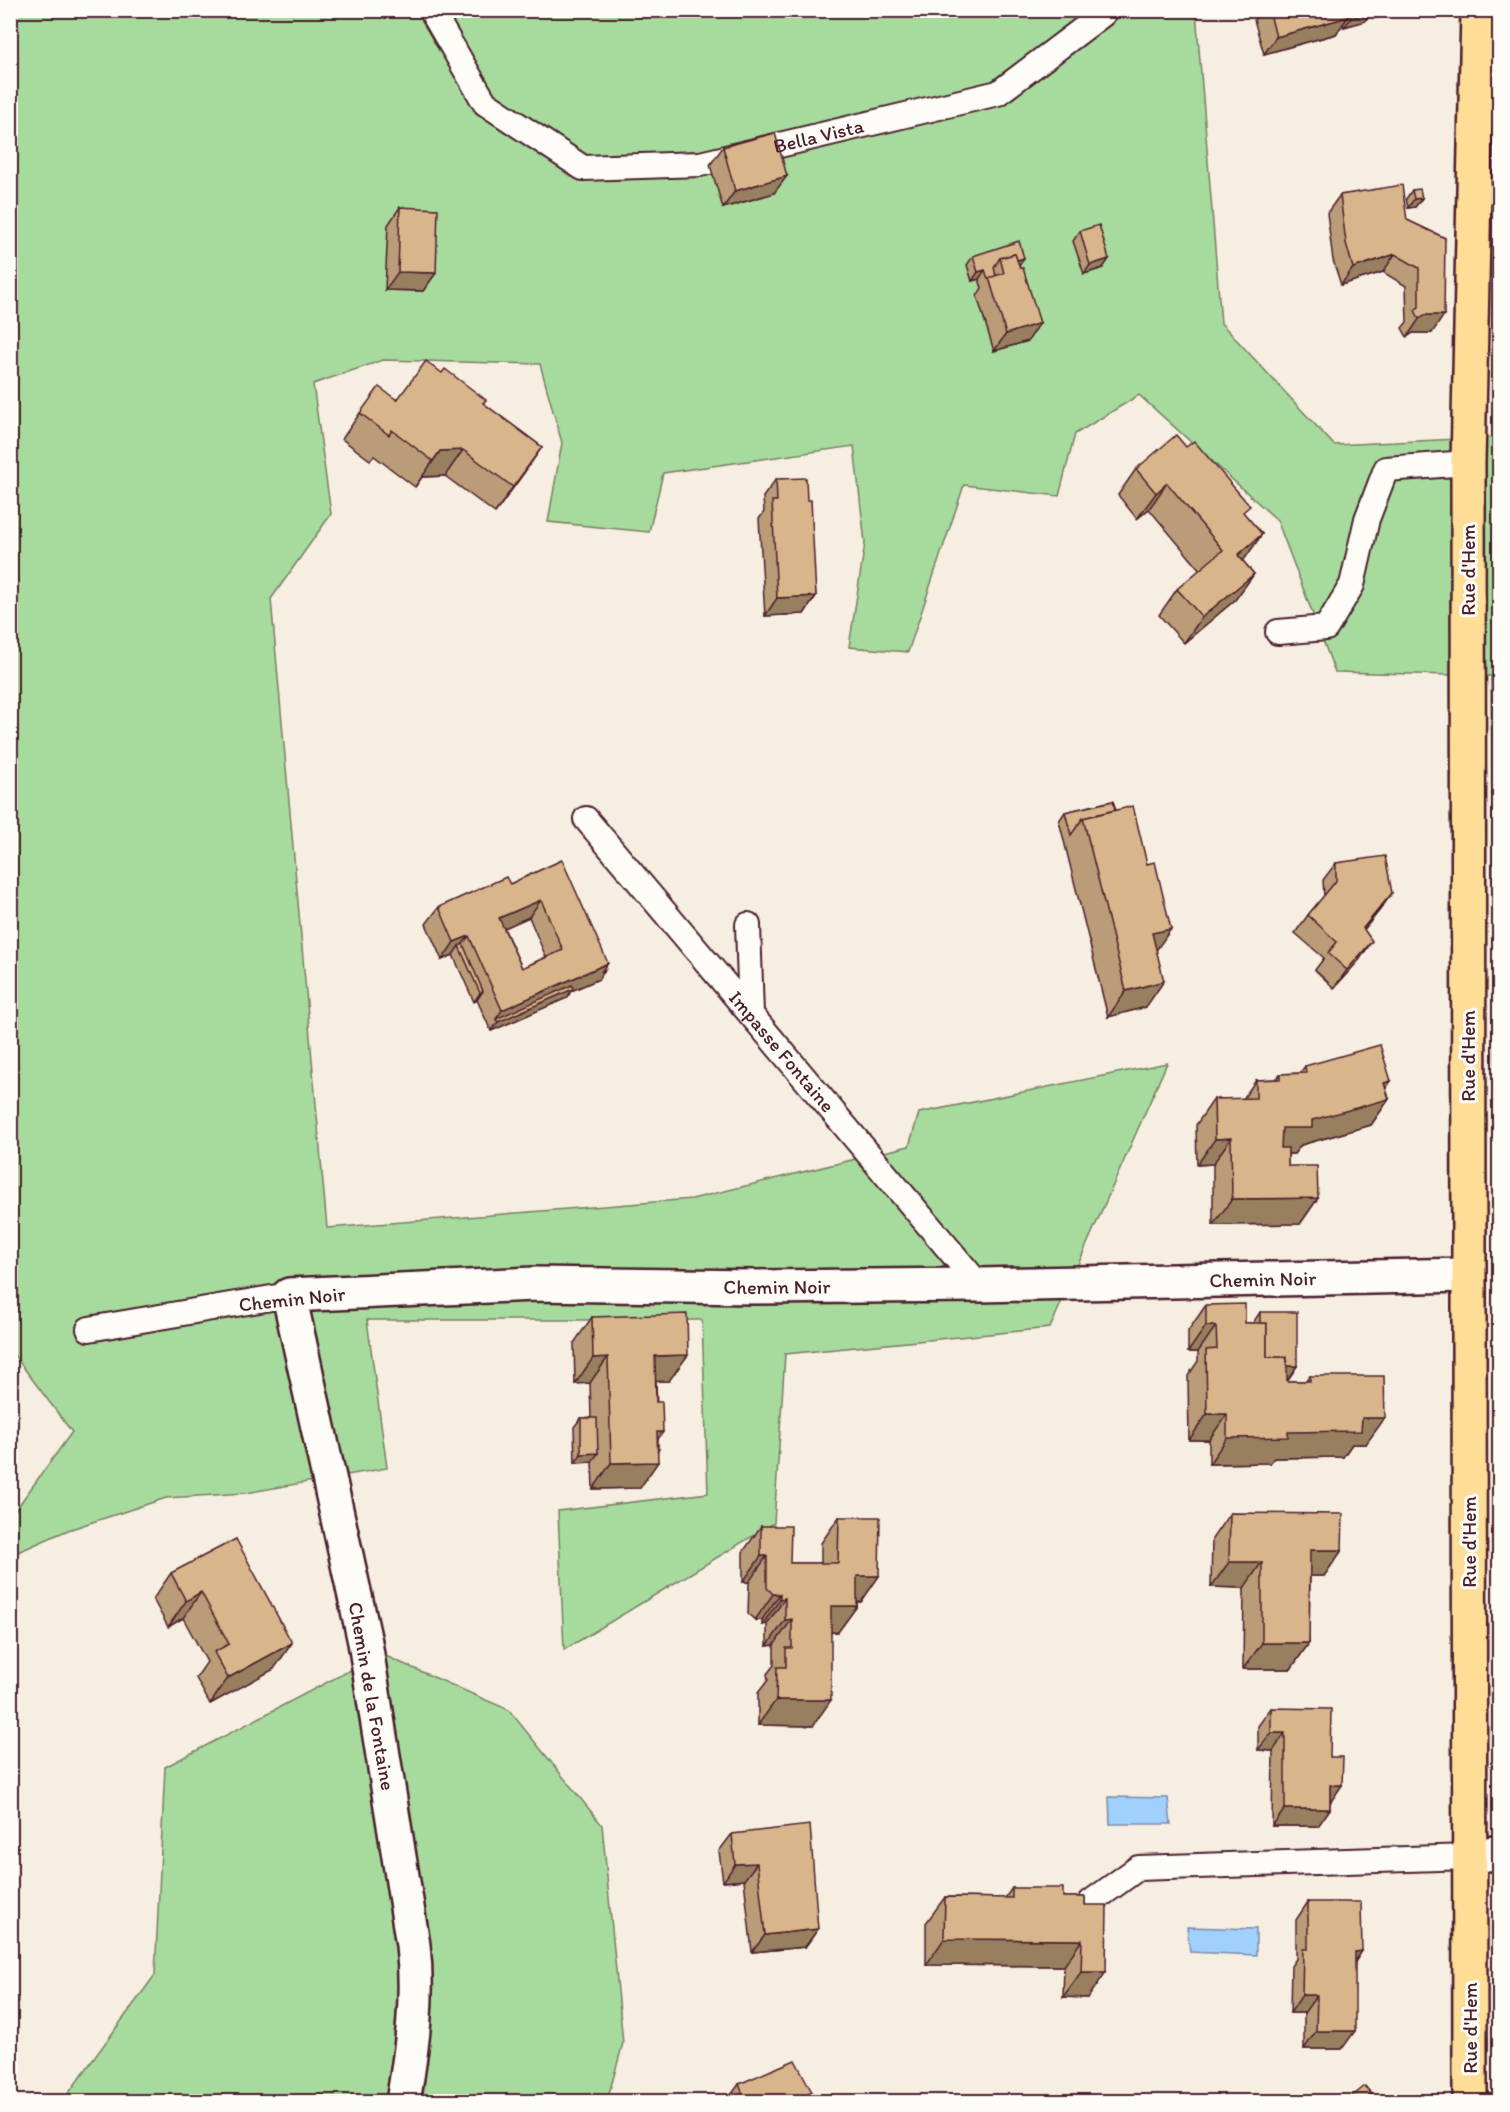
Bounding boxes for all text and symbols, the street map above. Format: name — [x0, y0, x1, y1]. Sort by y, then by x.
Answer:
street label: Bella Vista — [771, 113, 867, 158]
street label: Rue d'Hem — [1456, 524, 1480, 616]
street label: Impasse Fontaine — [724, 986, 840, 1117]
street label: Rue d'Hem — [1456, 1010, 1480, 1102]
street label: Chemin Noir — [1209, 1266, 1317, 1292]
street label: Chemin Noir — [723, 1274, 831, 1299]
street label: Chemin Noir — [238, 1281, 346, 1317]
street label: Rue d'Hem — [1457, 1496, 1481, 1588]
street label: Chemin de la Fontaine — [344, 1600, 400, 1792]
street label: Rue d'Hem — [1458, 1982, 1482, 2074]

